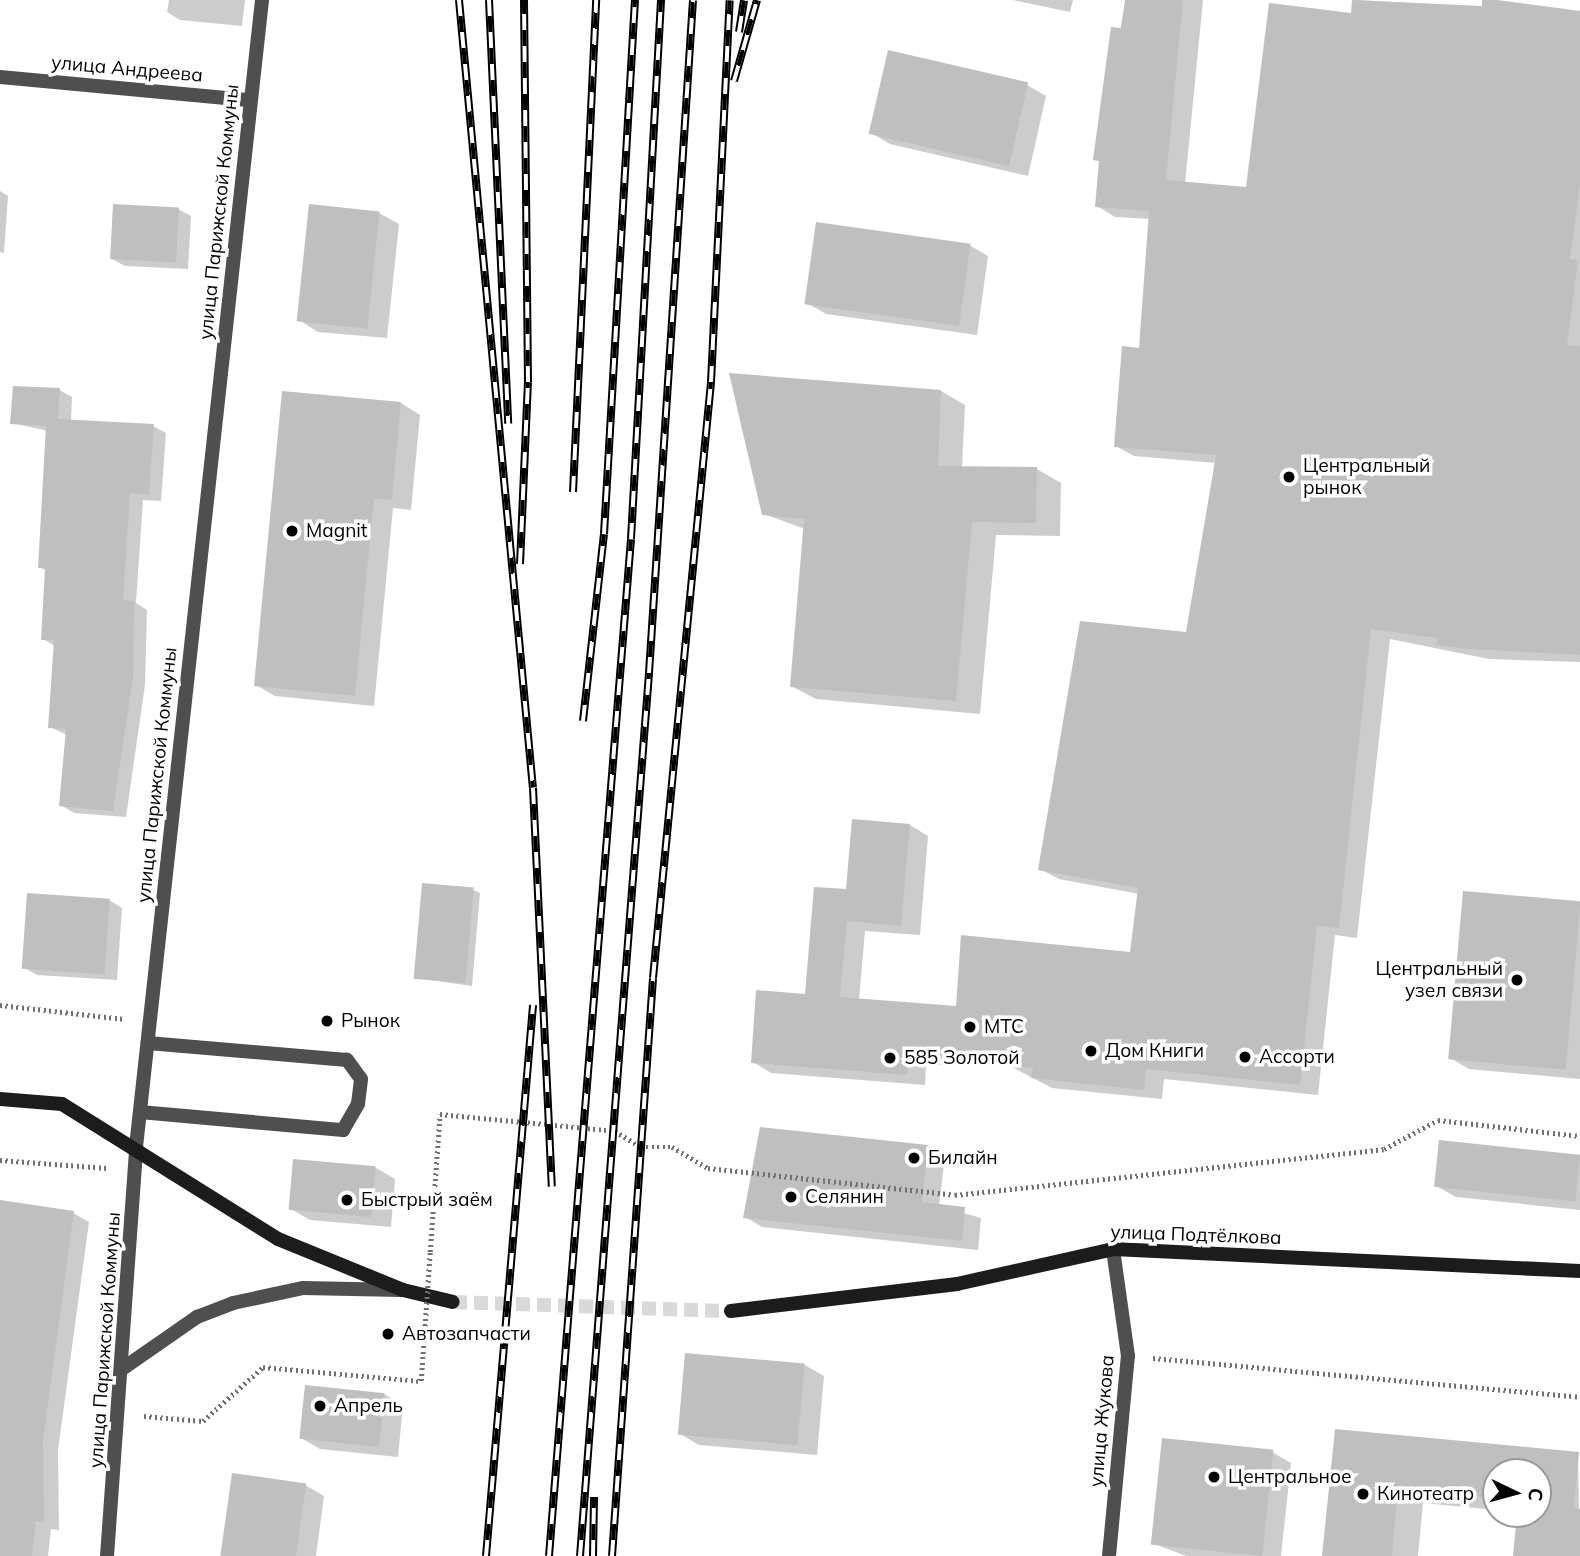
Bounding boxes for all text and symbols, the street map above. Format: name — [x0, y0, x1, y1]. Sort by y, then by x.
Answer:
street label: улица Андреева — [50, 51, 204, 87]
street label: улица Парижской Коммуны — [194, 83, 244, 341]
place label: Центральный рынок — [1303, 455, 1430, 499]
marker: Центральный рынок — [1281, 469, 1297, 485]
place label: Magnit — [306, 520, 367, 542]
marker: Magnit — [284, 523, 300, 539]
street label: улица Парижской Коммуны — [132, 646, 182, 904]
place label: Центральный узел связи — [1376, 958, 1503, 1002]
marker: Центральный узел связи — [1509, 972, 1525, 988]
place label: Рынок — [341, 1010, 400, 1032]
marker: Рынок — [319, 1013, 335, 1029]
place label: МТС — [984, 1016, 1024, 1038]
marker: МТС — [962, 1019, 978, 1035]
place label: Дом Книги — [1105, 1040, 1204, 1062]
marker: Дом Книги — [1083, 1043, 1099, 1059]
place label: Ассорти — [1259, 1046, 1335, 1068]
place label: 585 Золотой — [904, 1047, 1020, 1069]
marker: Ассорти — [1237, 1049, 1253, 1065]
marker: 585 Золотой — [882, 1050, 898, 1066]
place label: Билайн — [928, 1147, 998, 1169]
marker: Билайн — [906, 1150, 922, 1166]
place label: Селянин — [805, 1186, 884, 1208]
place label: Быстрый заём — [361, 1189, 493, 1211]
marker: Селянин — [783, 1189, 799, 1205]
marker: Быстрый заём — [339, 1192, 355, 1208]
street label: улица Парижской Коммуны — [85, 1211, 125, 1469]
street label: улица Подтёлкова — [1110, 1221, 1282, 1249]
place label: Автозапчасти — [402, 1323, 531, 1345]
marker: Автозапчасти — [380, 1326, 396, 1342]
street label: улица Жукова — [1085, 1354, 1119, 1488]
place label: Апрель — [334, 1395, 403, 1417]
marker: Апрель — [312, 1398, 328, 1414]
north arrow — [1482, 1458, 1552, 1528]
place label: Центральное — [1228, 1466, 1351, 1488]
marker: Центральное — [1206, 1469, 1222, 1485]
place label: Кинотеатр — [1377, 1483, 1474, 1505]
marker: Кинотеатр — [1355, 1486, 1371, 1502]
text: С — [1523, 1487, 1548, 1502]

